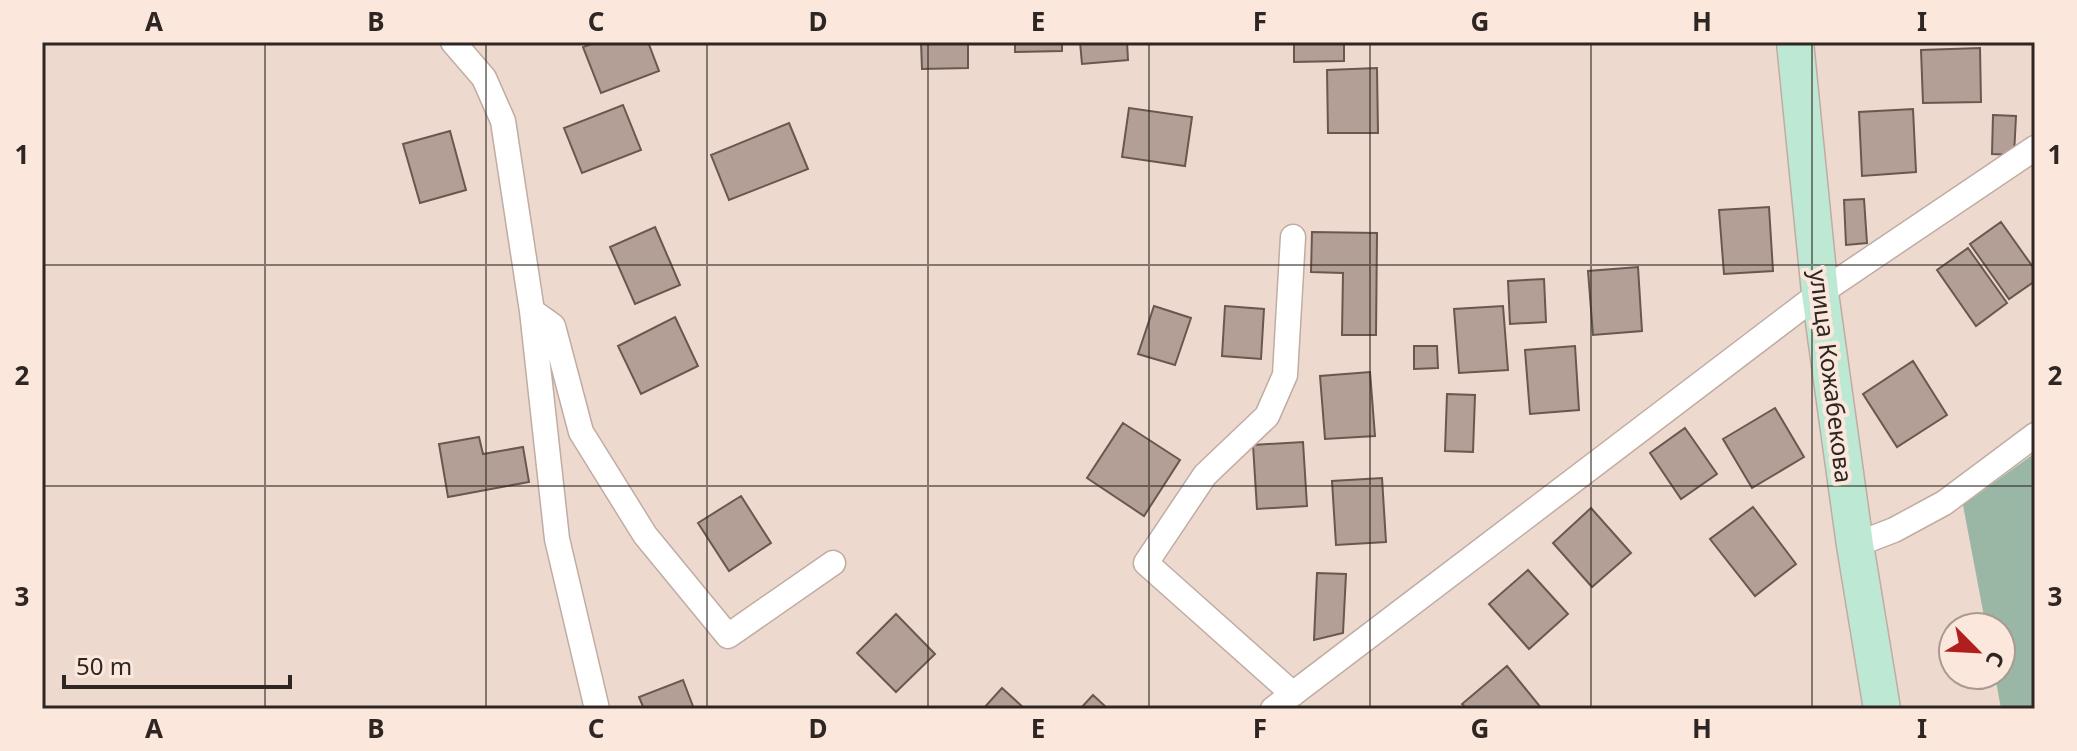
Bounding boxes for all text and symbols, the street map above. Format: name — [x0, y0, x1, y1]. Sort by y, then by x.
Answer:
text: A — [145, 3, 163, 39]
text: B — [367, 3, 385, 39]
text: C — [588, 3, 604, 39]
text: D — [808, 3, 828, 39]
text: E — [1031, 3, 1045, 39]
text: F — [1253, 3, 1267, 39]
text: G — [1471, 3, 1489, 39]
text: H — [1692, 3, 1712, 39]
text: I — [1917, 3, 1927, 39]
text: 1 — [15, 136, 29, 172]
text: 1 — [2048, 136, 2062, 172]
street label: улица Кожабекова — [1803, 267, 1861, 485]
text: 2 — [15, 357, 30, 393]
text: 2 — [2048, 357, 2063, 393]
text: 3 — [15, 578, 29, 614]
text: 3 — [2048, 578, 2062, 614]
north arrow — [1937, 611, 2017, 691]
scale bar — [64, 639, 290, 689]
text: С — [1980, 647, 2013, 672]
text: 50 m — [76, 649, 132, 682]
text: A — [145, 710, 163, 746]
text: B — [367, 710, 385, 746]
text: C — [588, 710, 604, 746]
text: D — [808, 710, 828, 746]
text: E — [1031, 710, 1045, 746]
text: F — [1253, 710, 1267, 746]
text: G — [1471, 710, 1489, 746]
text: H — [1692, 710, 1712, 746]
text: I — [1917, 710, 1927, 746]

